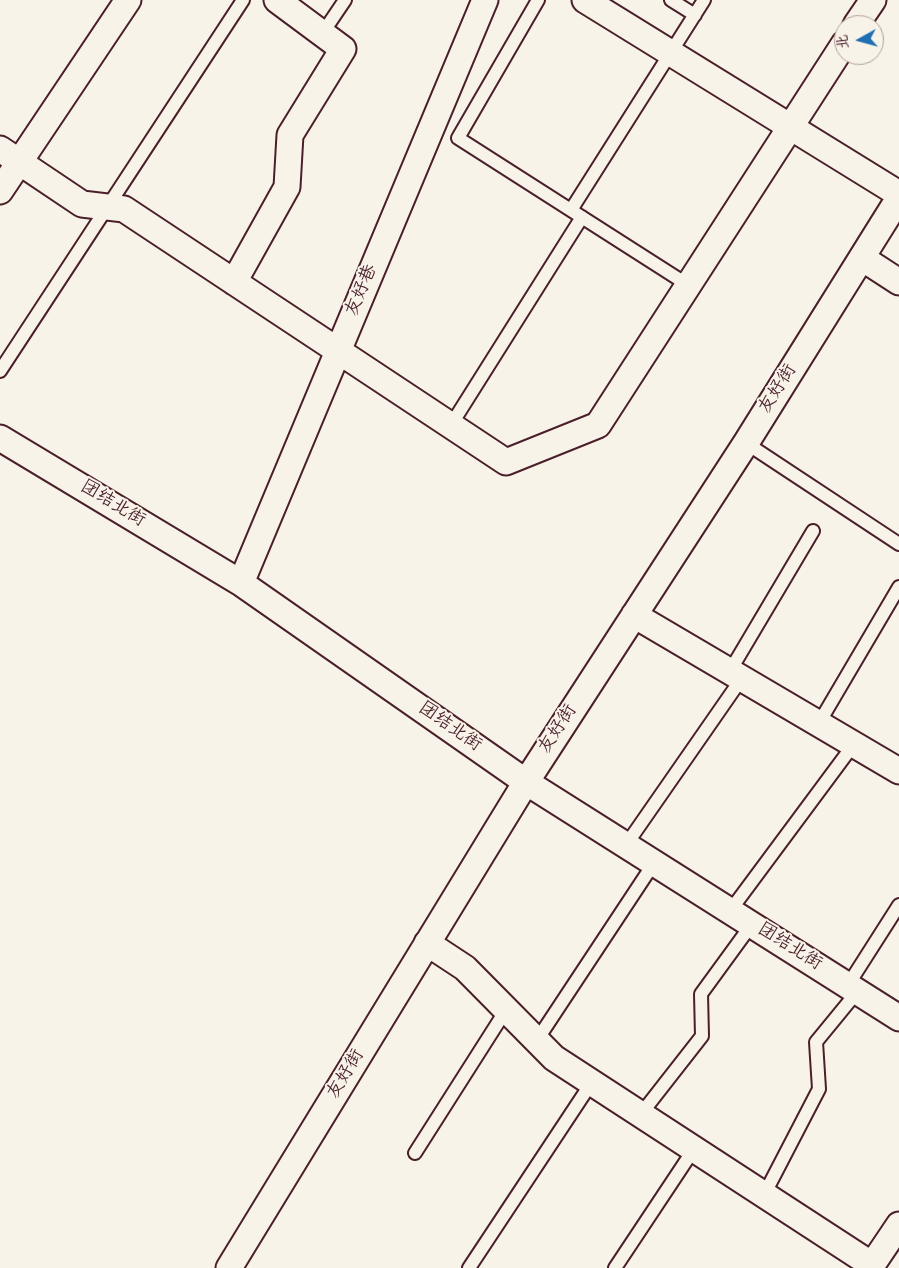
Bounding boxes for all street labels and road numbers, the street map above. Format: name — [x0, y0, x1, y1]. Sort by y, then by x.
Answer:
street label: 友好巷 — [343, 262, 383, 320]
street label: 友好街 — [756, 361, 802, 419]
street label: 团结北街 — [76, 477, 148, 533]
street label: 团结北街 — [413, 699, 485, 757]
street label: 友好街 — [535, 701, 583, 759]
street label: 团结北街 — [753, 920, 825, 976]
street label: 友好街 — [324, 1046, 370, 1104]

